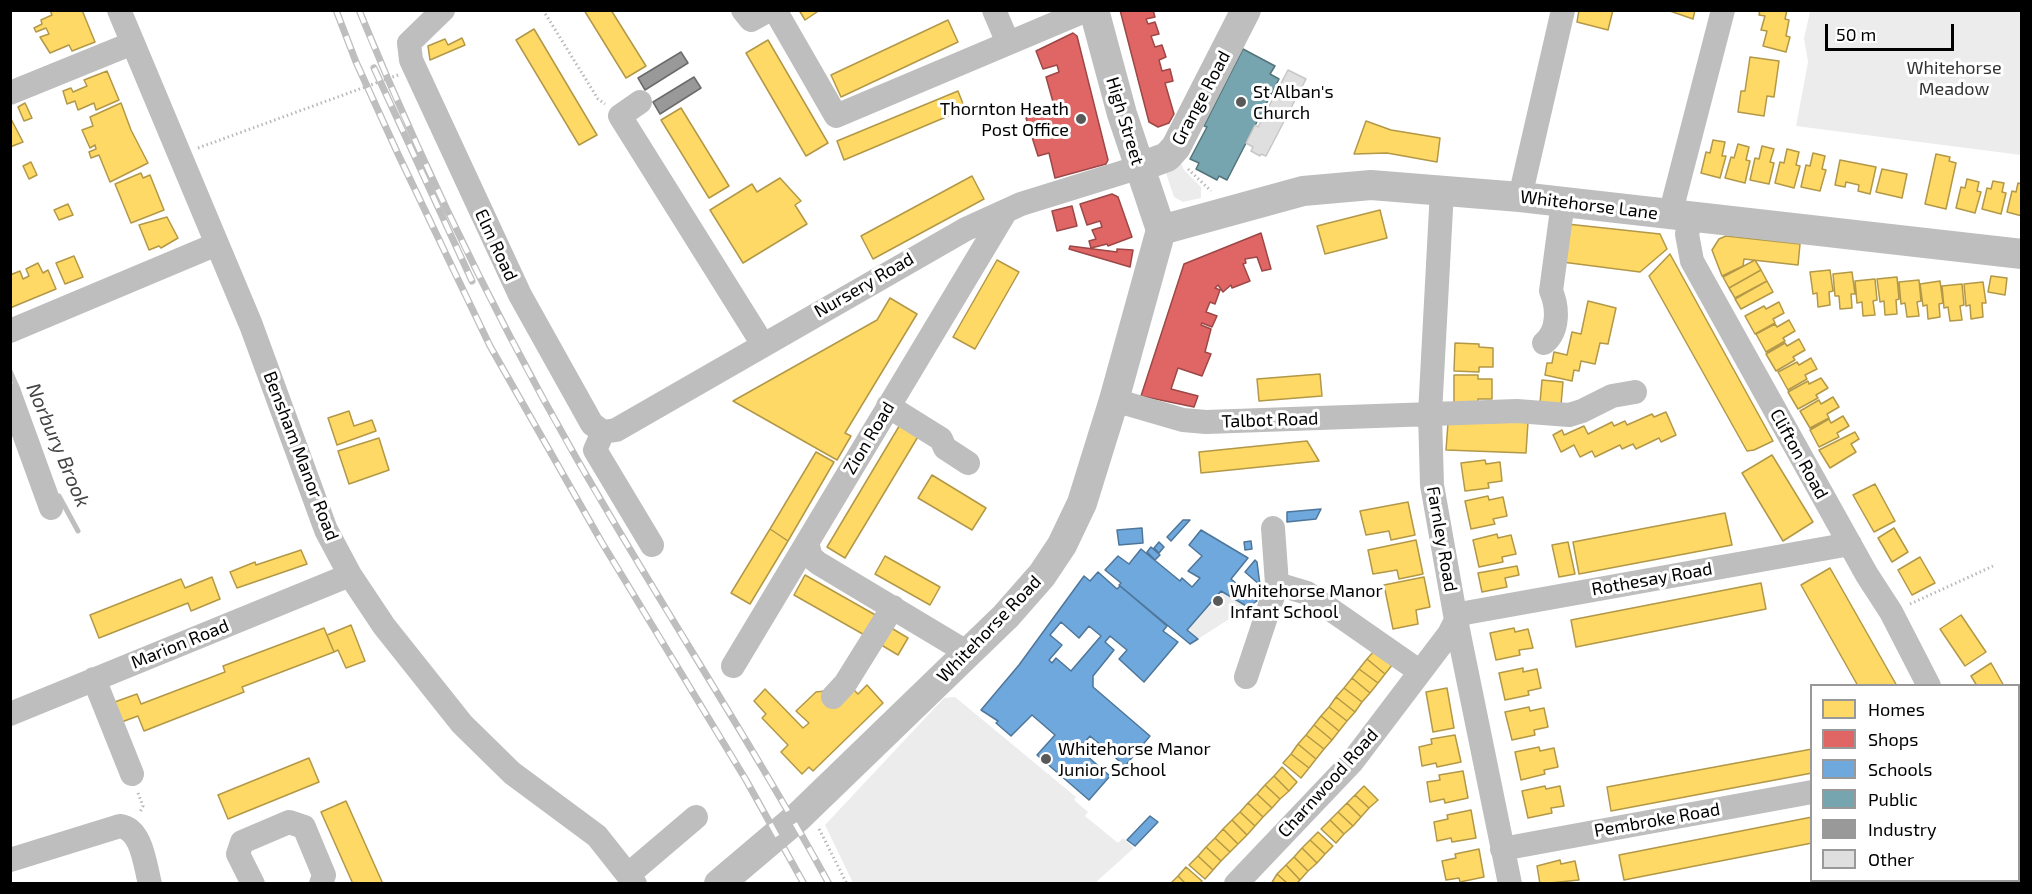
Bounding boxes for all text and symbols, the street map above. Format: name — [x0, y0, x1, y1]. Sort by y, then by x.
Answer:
scale bar — [1828, 12, 1957, 50]
text: 50 m — [1836, 23, 1876, 45]
street label: Grange Road — [1167, 47, 1235, 149]
park label: Whitehorse Meadow — [1906, 57, 2002, 100]
street label: High Street — [1101, 74, 1149, 168]
place label: St Alban's Church — [1253, 81, 1334, 124]
marker: St Alban's Church — [1234, 95, 1248, 109]
place label: Thornton Heath Post Office — [940, 98, 1069, 140]
marker: Thornton Heath Post Office — [1074, 112, 1088, 126]
street label: Whitehorse Lane — [1519, 186, 1659, 224]
street label: Elm Road — [470, 206, 522, 284]
street label: Nursery Road — [810, 248, 918, 322]
street label: Bensham Manor Road — [259, 368, 343, 544]
water label: Norbury Brook — [21, 379, 95, 511]
street label: Zion Road — [839, 398, 899, 478]
street label: Clifton Road — [1765, 405, 1833, 503]
street label: Talbot Road — [1221, 408, 1319, 432]
street label: Farnley Road — [1422, 485, 1462, 593]
street label: Rothesay Road — [1590, 558, 1714, 600]
street label: Whitehorse Road — [932, 571, 1046, 687]
place label: Whitehorse Manor Infant School — [1230, 580, 1383, 622]
marker: Whitehorse Manor Infant School — [1211, 594, 1225, 608]
street label: Marion Road — [128, 615, 232, 673]
legend — [1810, 684, 2020, 882]
text: Homes — [1868, 698, 1925, 720]
street label: Charnwood Road — [1273, 724, 1383, 842]
text: Shops — [1868, 728, 1918, 750]
place label: Whitehorse Manor Junior School — [1058, 738, 1211, 780]
marker: Whitehorse Manor Junior School — [1039, 752, 1053, 766]
text: Schools — [1868, 758, 1932, 780]
text: Public — [1868, 788, 1918, 810]
street label: Pembroke Road — [1592, 798, 1722, 842]
text: Industry — [1868, 818, 1937, 840]
text: Other — [1868, 848, 1914, 870]

